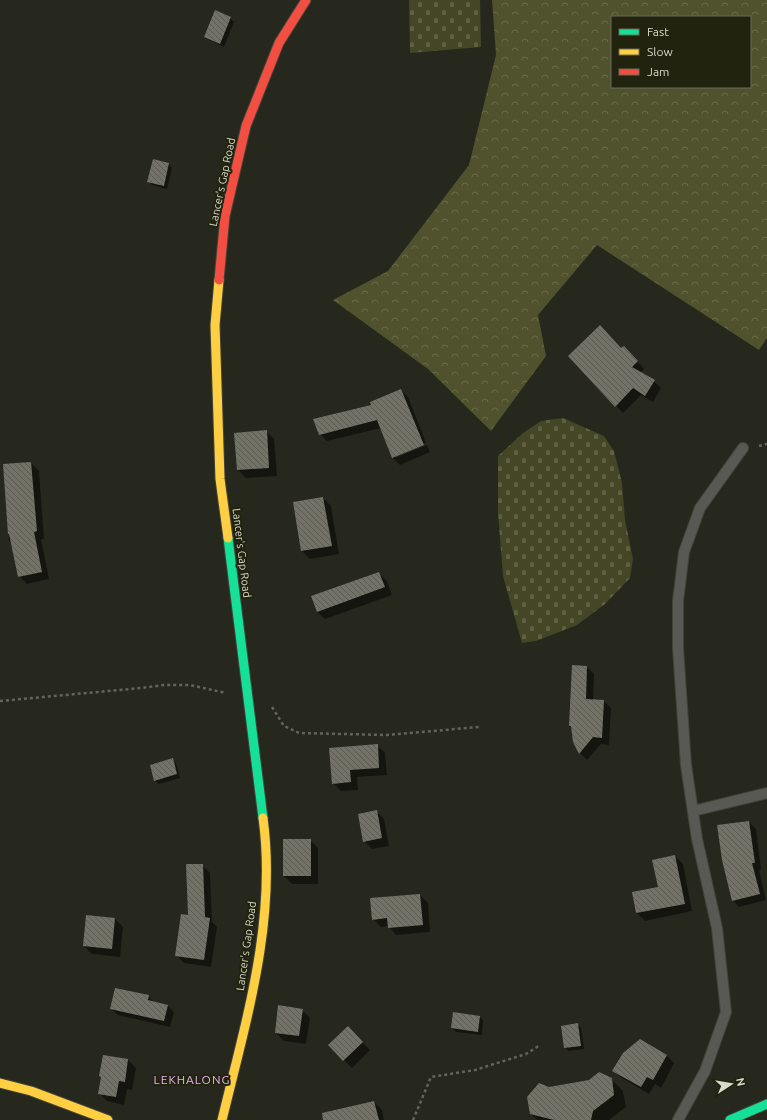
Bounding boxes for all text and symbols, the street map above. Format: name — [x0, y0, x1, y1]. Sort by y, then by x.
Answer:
legend — [611, 16, 751, 88]
text: Fast — [647, 25, 669, 38]
text: Slow — [647, 45, 673, 58]
text: Jam — [647, 65, 669, 78]
street label: Lancer's Gap Road — [207, 137, 237, 227]
street label: Lancer's Gap Road — [231, 508, 253, 598]
street label: Lancer's Gap Road — [234, 901, 258, 991]
north arrow — [711, 1064, 751, 1104]
district label: LEKHALONG — [154, 1073, 230, 1086]
text: N — [734, 1077, 748, 1087]

